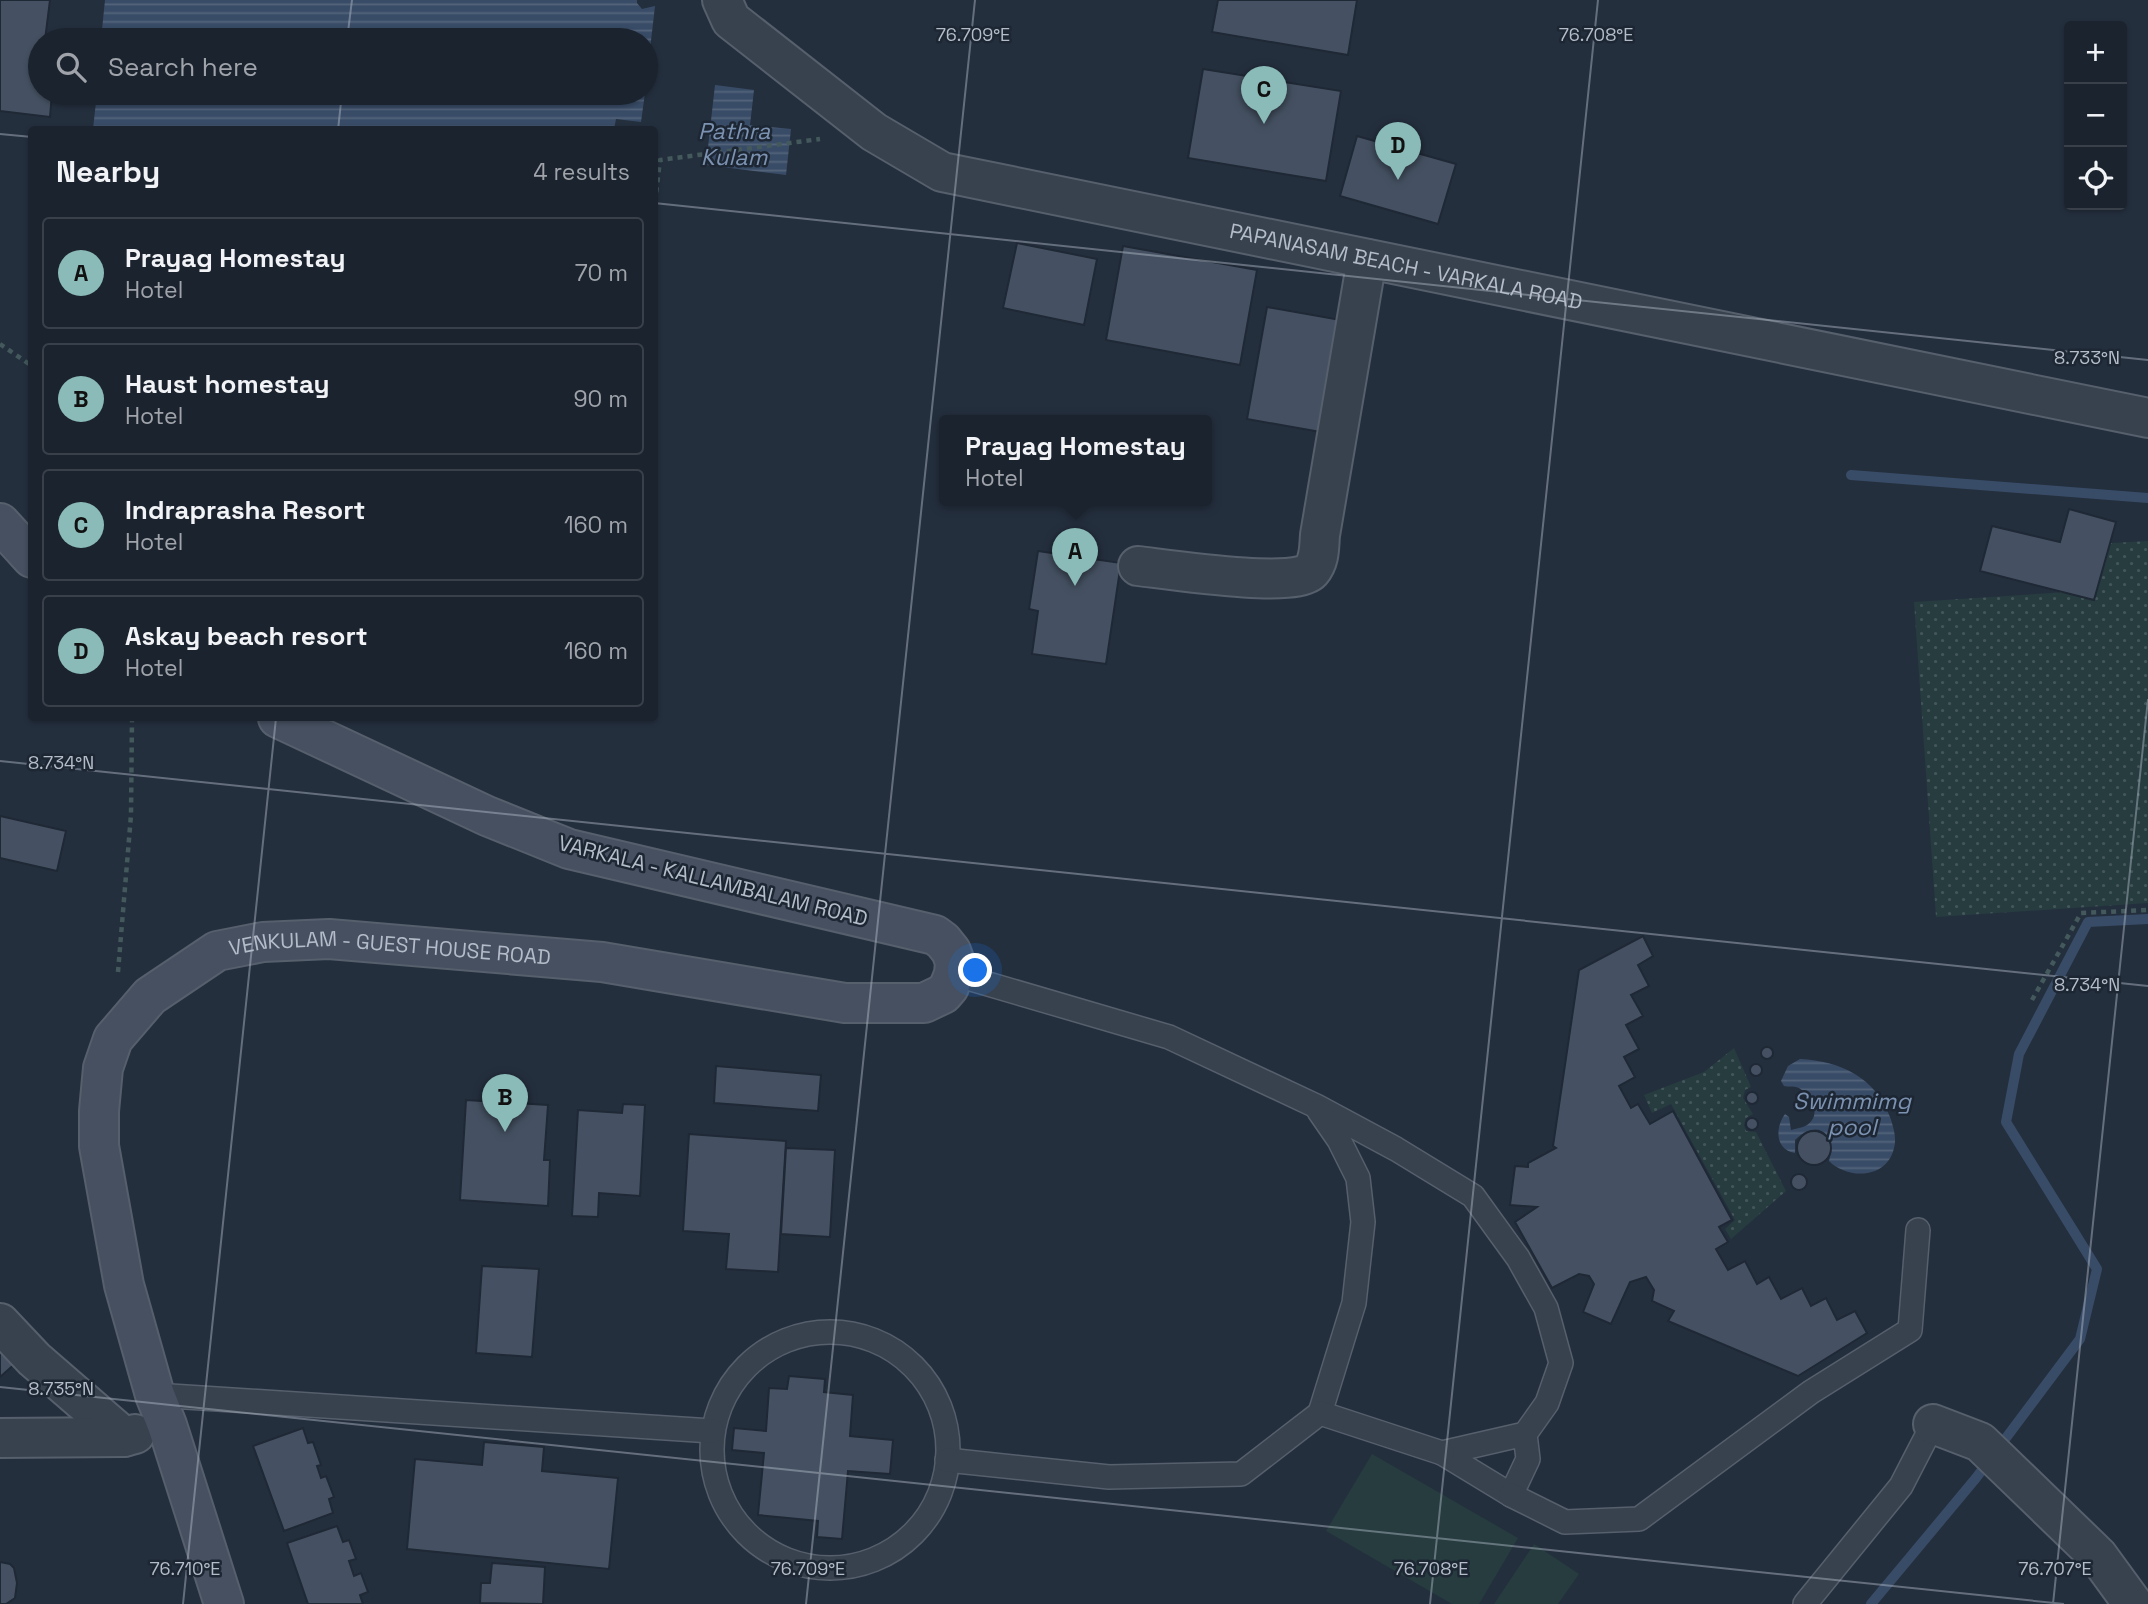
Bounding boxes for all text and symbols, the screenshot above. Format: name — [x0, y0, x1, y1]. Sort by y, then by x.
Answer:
map controls — [2064, 21, 2127, 210]
button: + — [2064, 21, 2127, 84]
text: 76.709°E — [936, 23, 1010, 46]
text: 76.708°E — [1559, 23, 1633, 46]
search box — [28, 28, 658, 105]
icon: search — [52, 48, 90, 86]
text: Search here — [108, 50, 258, 84]
pin: C — [1241, 66, 1287, 124]
button: − — [2064, 84, 2127, 147]
water label: Pathra Kulam — [698, 116, 771, 172]
pin: D — [1375, 122, 1421, 180]
button: locate — [2064, 147, 2127, 210]
text: Nearby — [56, 152, 160, 191]
text: 4 results — [533, 157, 630, 187]
street label: PAPANASAM BEACH - VARKALA ROAD — [1227, 217, 1585, 315]
text: Prayag Homestay — [125, 241, 345, 275]
text: A — [74, 258, 88, 288]
text: 70 m — [575, 258, 628, 288]
text: Hotel — [125, 275, 183, 305]
text: 8.733°N — [2054, 346, 2120, 369]
text: Haust homestay — [125, 367, 330, 401]
text: B — [73, 384, 89, 414]
text: 90 m — [573, 384, 628, 414]
text: Hotel — [125, 401, 183, 431]
popup — [939, 415, 1212, 506]
text: Prayag Homestay — [965, 429, 1186, 463]
text: Hotel — [965, 463, 1024, 493]
text: Indraprasha Resort — [125, 493, 365, 527]
text: C — [74, 510, 88, 540]
text: 160 m — [564, 510, 628, 540]
text: Hotel — [125, 527, 183, 557]
pin: A — [1052, 528, 1098, 586]
text: Askay beach resort — [125, 619, 368, 653]
text: D — [73, 636, 89, 666]
text: 160 m — [564, 636, 628, 666]
text: Hotel — [125, 653, 183, 683]
text: 8.734°N — [28, 751, 94, 774]
street label: VARKALA - KALLAMBALAM ROAD — [556, 829, 871, 932]
street label: VENKULAM - GUEST HOUSE ROAD — [227, 925, 552, 971]
your location — [958, 953, 992, 987]
text: 8.734°N — [2054, 973, 2120, 996]
pin: B — [482, 1074, 528, 1132]
water label: Swimmimg pool — [1793, 1086, 1912, 1142]
text: 8.735°N — [28, 1377, 94, 1400]
text: 76.710°E — [150, 1557, 220, 1580]
text: 76.709°E — [771, 1557, 845, 1580]
text: 76.708°E — [1394, 1557, 1468, 1580]
text: 76.707°E — [2018, 1557, 2092, 1580]

